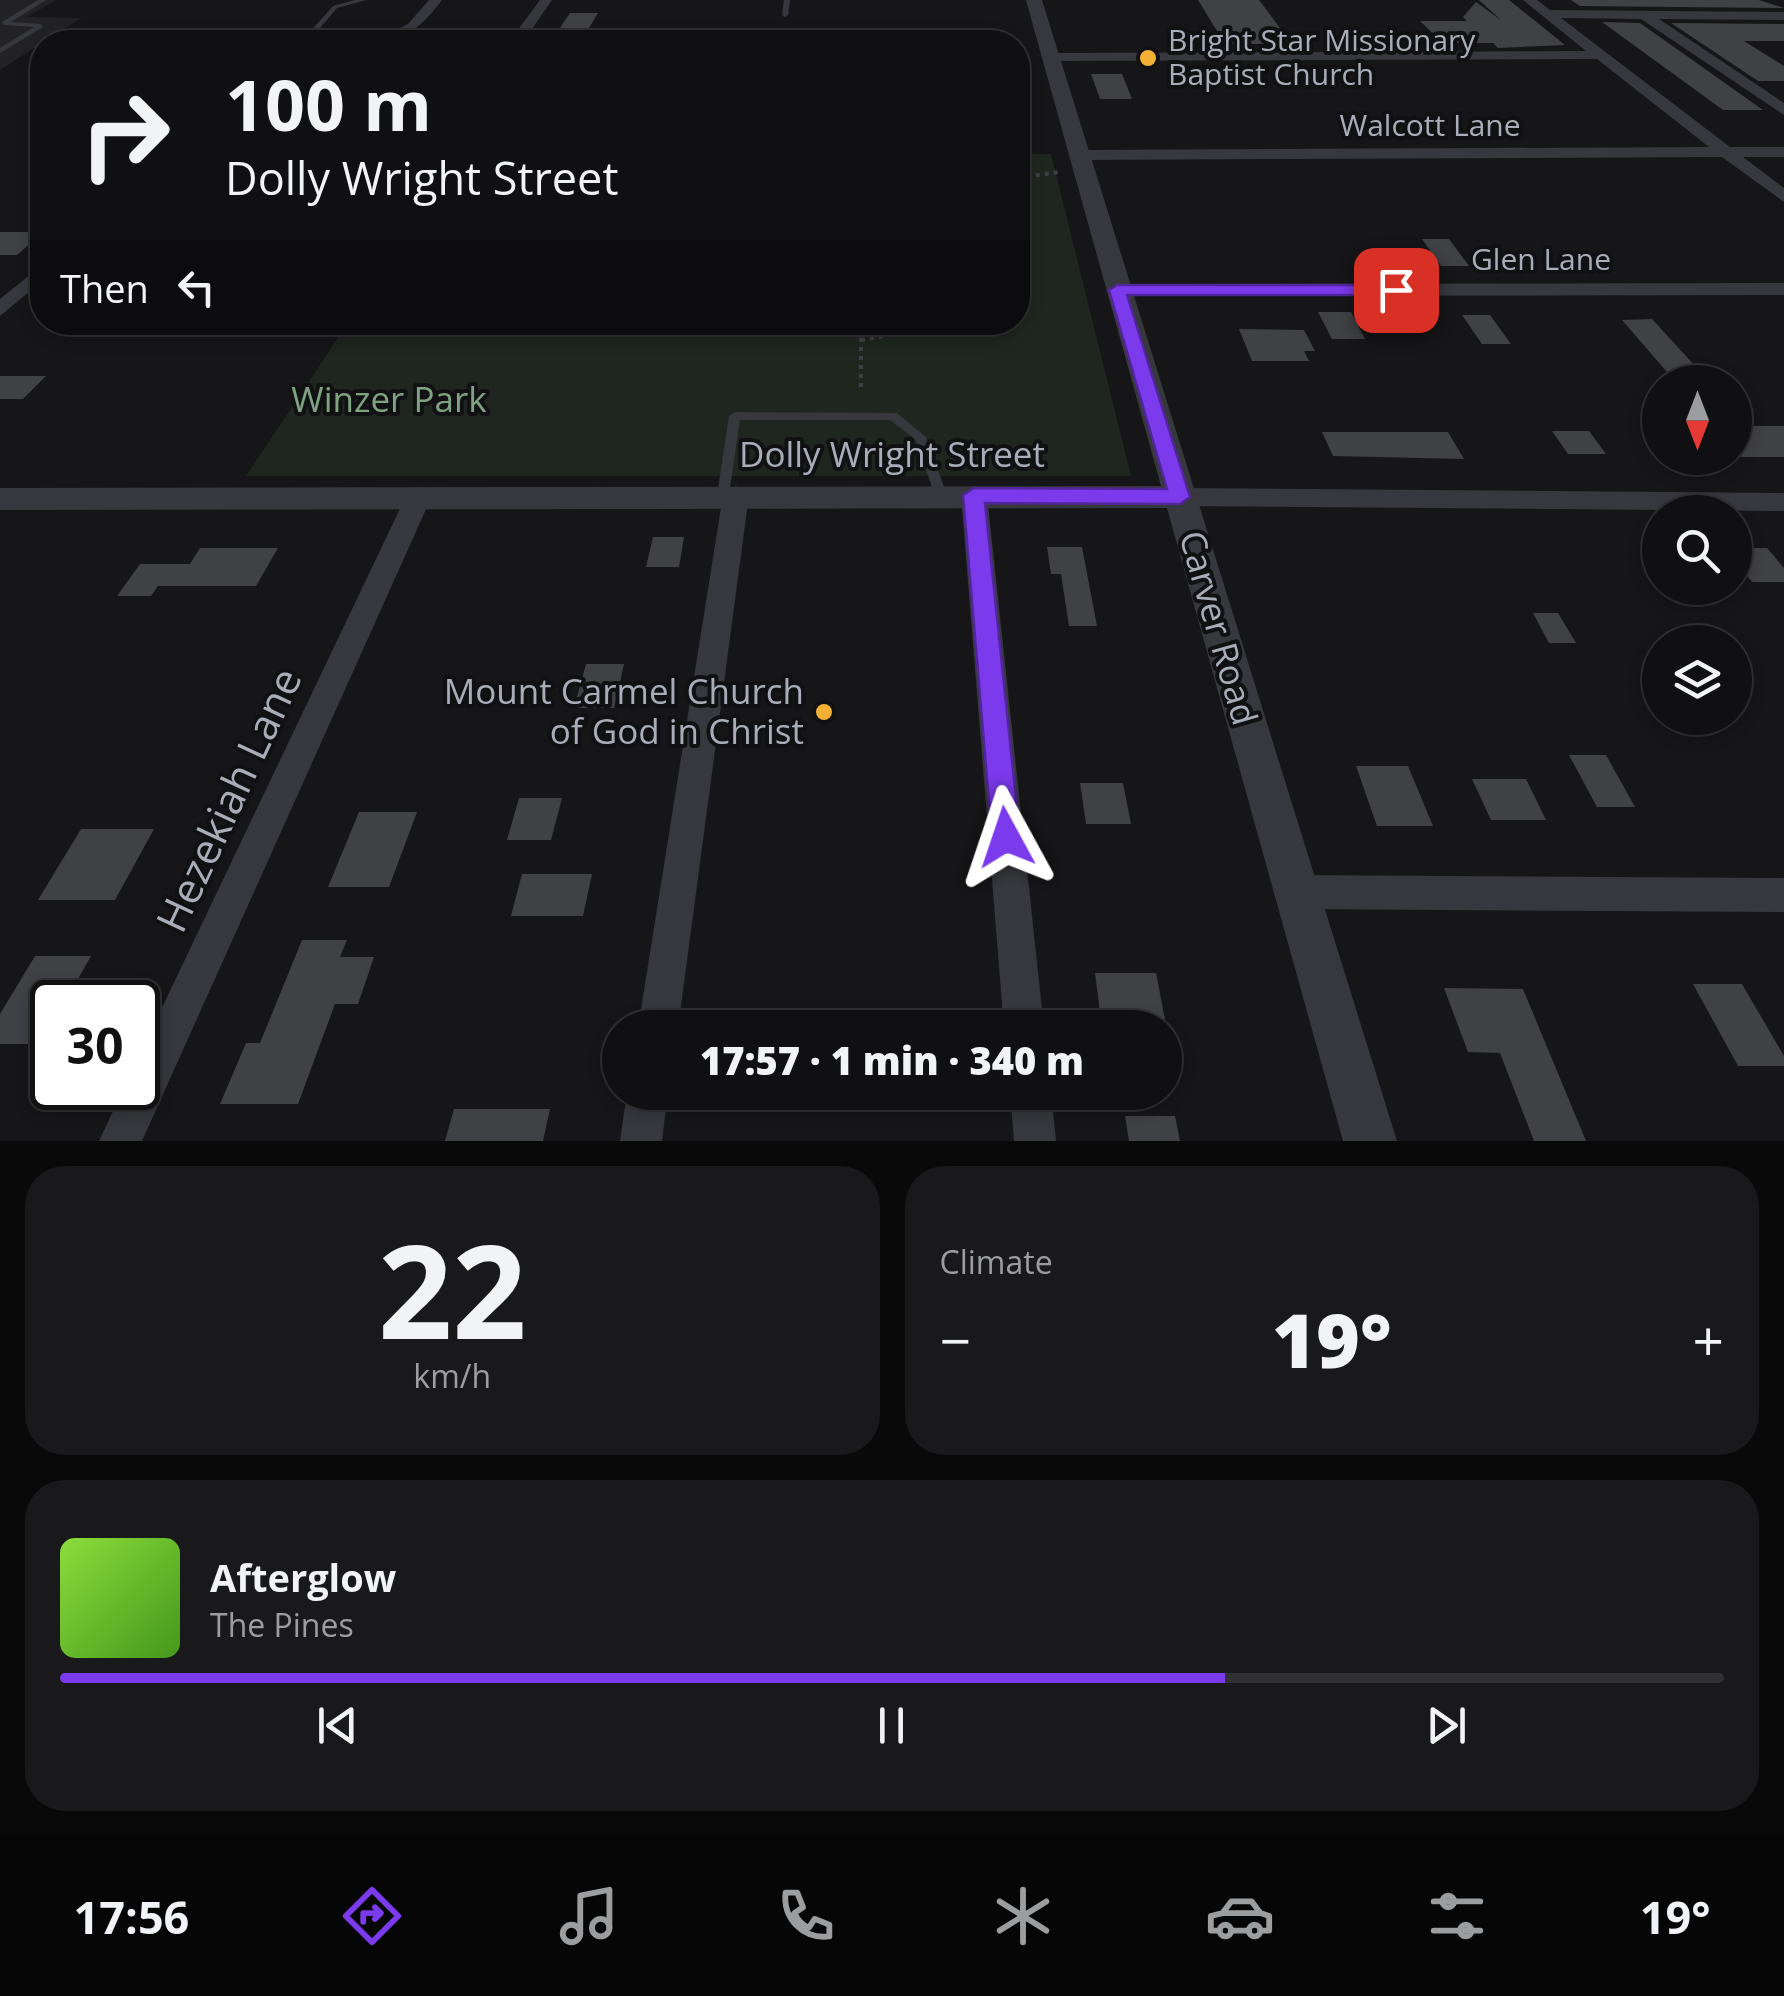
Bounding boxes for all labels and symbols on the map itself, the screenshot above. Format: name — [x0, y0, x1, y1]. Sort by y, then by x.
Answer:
place label: Bright Star Missionary Baptist Church — [1168, 19, 1476, 94]
marker: Bright Star Missionary Baptist Church — [1137, 47, 1159, 69]
street label: Walcott Lane — [1339, 104, 1521, 145]
street label: Glen Lane — [1471, 238, 1611, 279]
pin — [1354, 248, 1439, 333]
north arrow — [1642, 365, 1752, 475]
park label: Winzer Park — [291, 375, 487, 422]
street label: Dolly Wright Street — [739, 430, 1045, 477]
street label: Carver Road — [1169, 525, 1270, 730]
street label: Hezekiah Lane — [142, 658, 314, 941]
place label: Mount Carmel Church of God in Christ — [444, 667, 804, 754]
marker: Mount Carmel Church of God in Christ — [813, 701, 835, 723]
position arrow — [954, 785, 1058, 889]
speed limit sign: 30 — [30, 980, 160, 1110]

